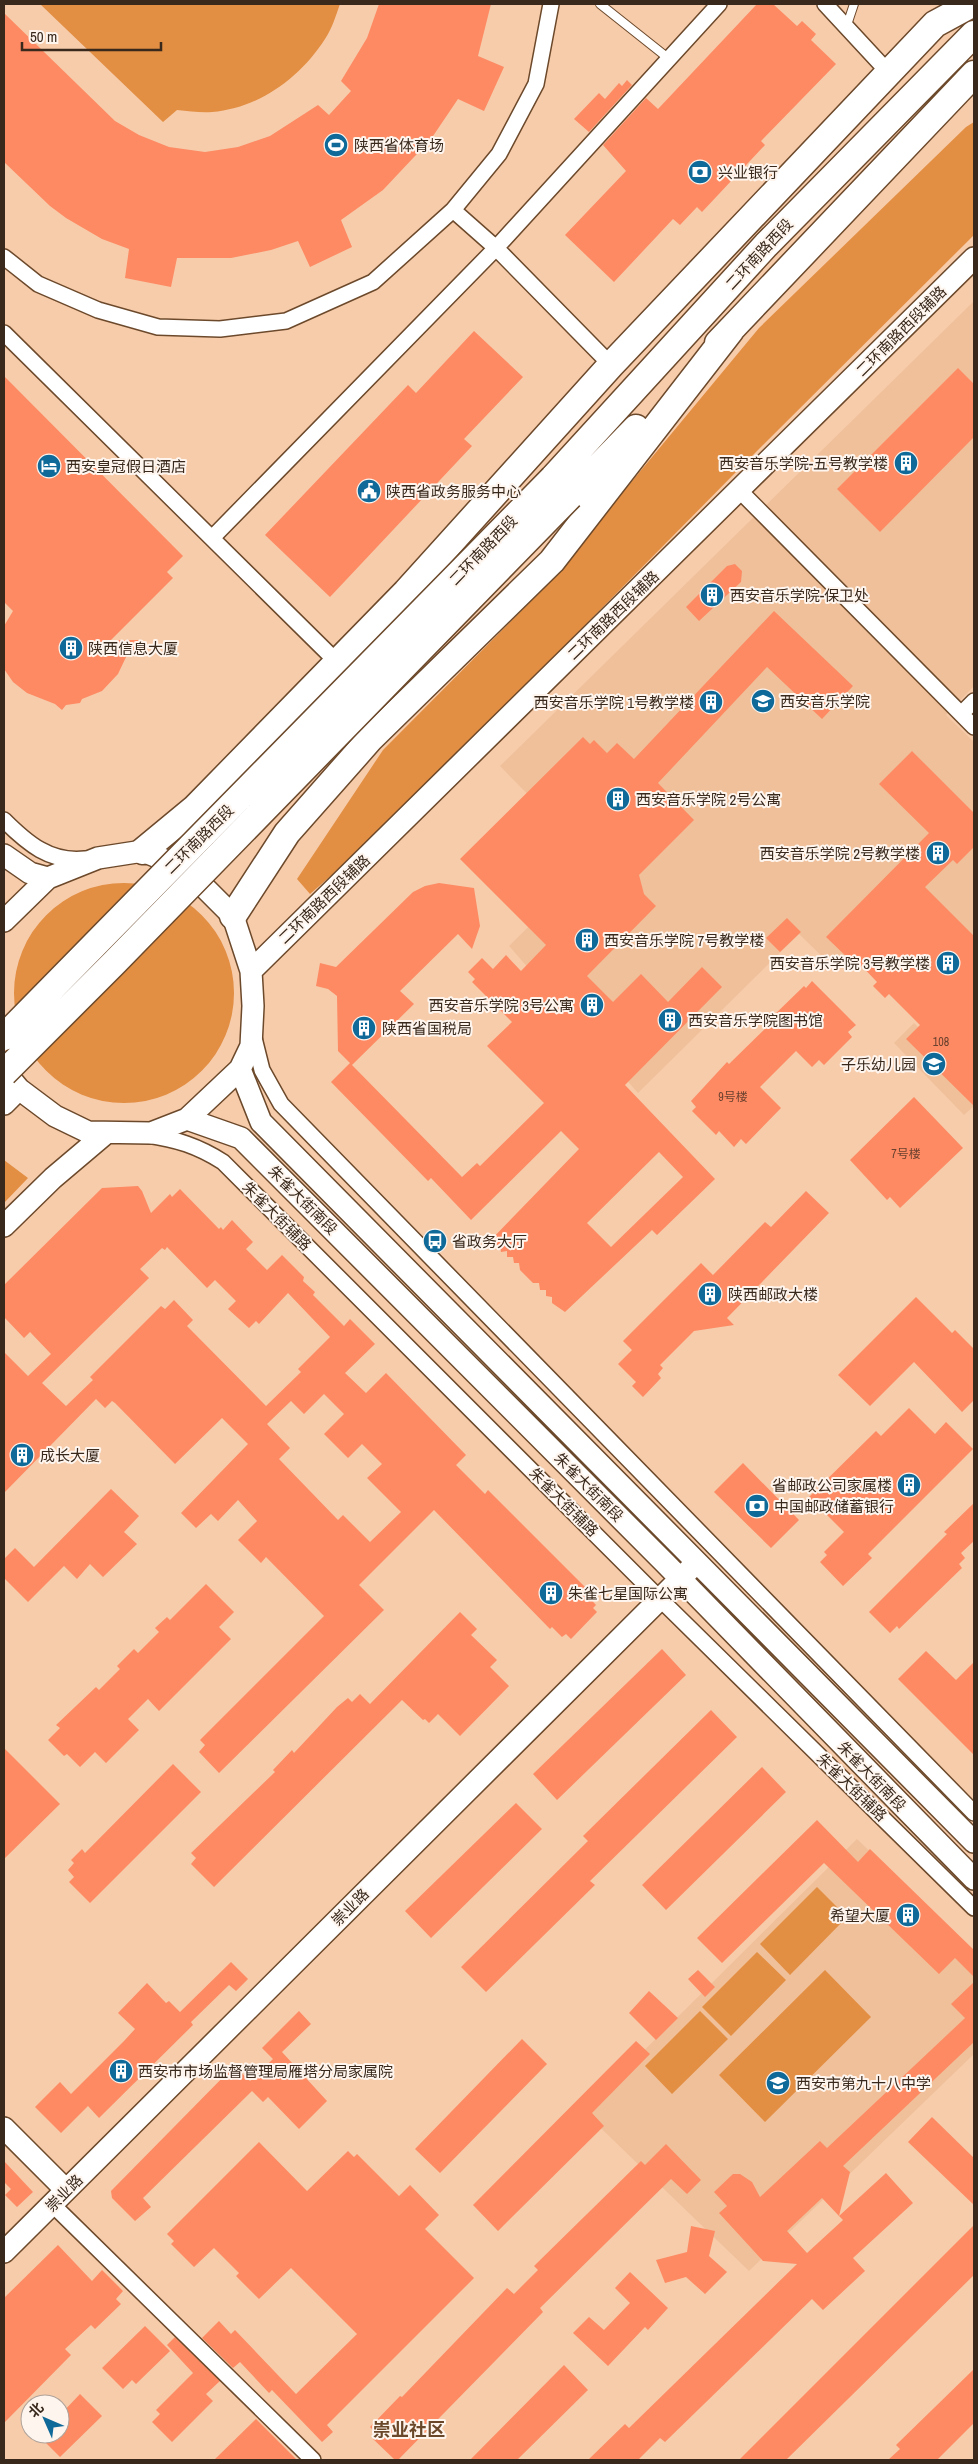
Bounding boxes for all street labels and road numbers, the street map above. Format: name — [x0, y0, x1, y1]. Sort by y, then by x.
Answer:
street label: 二环南路西段 — [721, 214, 797, 294]
street label: 二环南路西段辅路 — [851, 281, 951, 381]
street label: 二环南路西段 — [444, 510, 522, 590]
street label: 二环南路西段辅路 — [563, 566, 663, 664]
street label: 二环南路西段 — [160, 800, 238, 878]
street label: 二环南路西段辅路 — [274, 850, 374, 948]
street label: 朱雀大街南段 — [264, 1161, 342, 1239]
street label: 朱雀大街辅路 — [238, 1177, 316, 1255]
street label: 朱雀大街南段 — [550, 1448, 628, 1526]
street label: 朱雀大街辅路 — [525, 1463, 603, 1541]
street label: 朱雀大街南段 — [833, 1736, 911, 1816]
street label: 朱雀大街辅路 — [812, 1748, 892, 1826]
street label: 崇业路 — [327, 1884, 373, 1930]
street label: 崇业路 — [41, 2170, 87, 2216]

